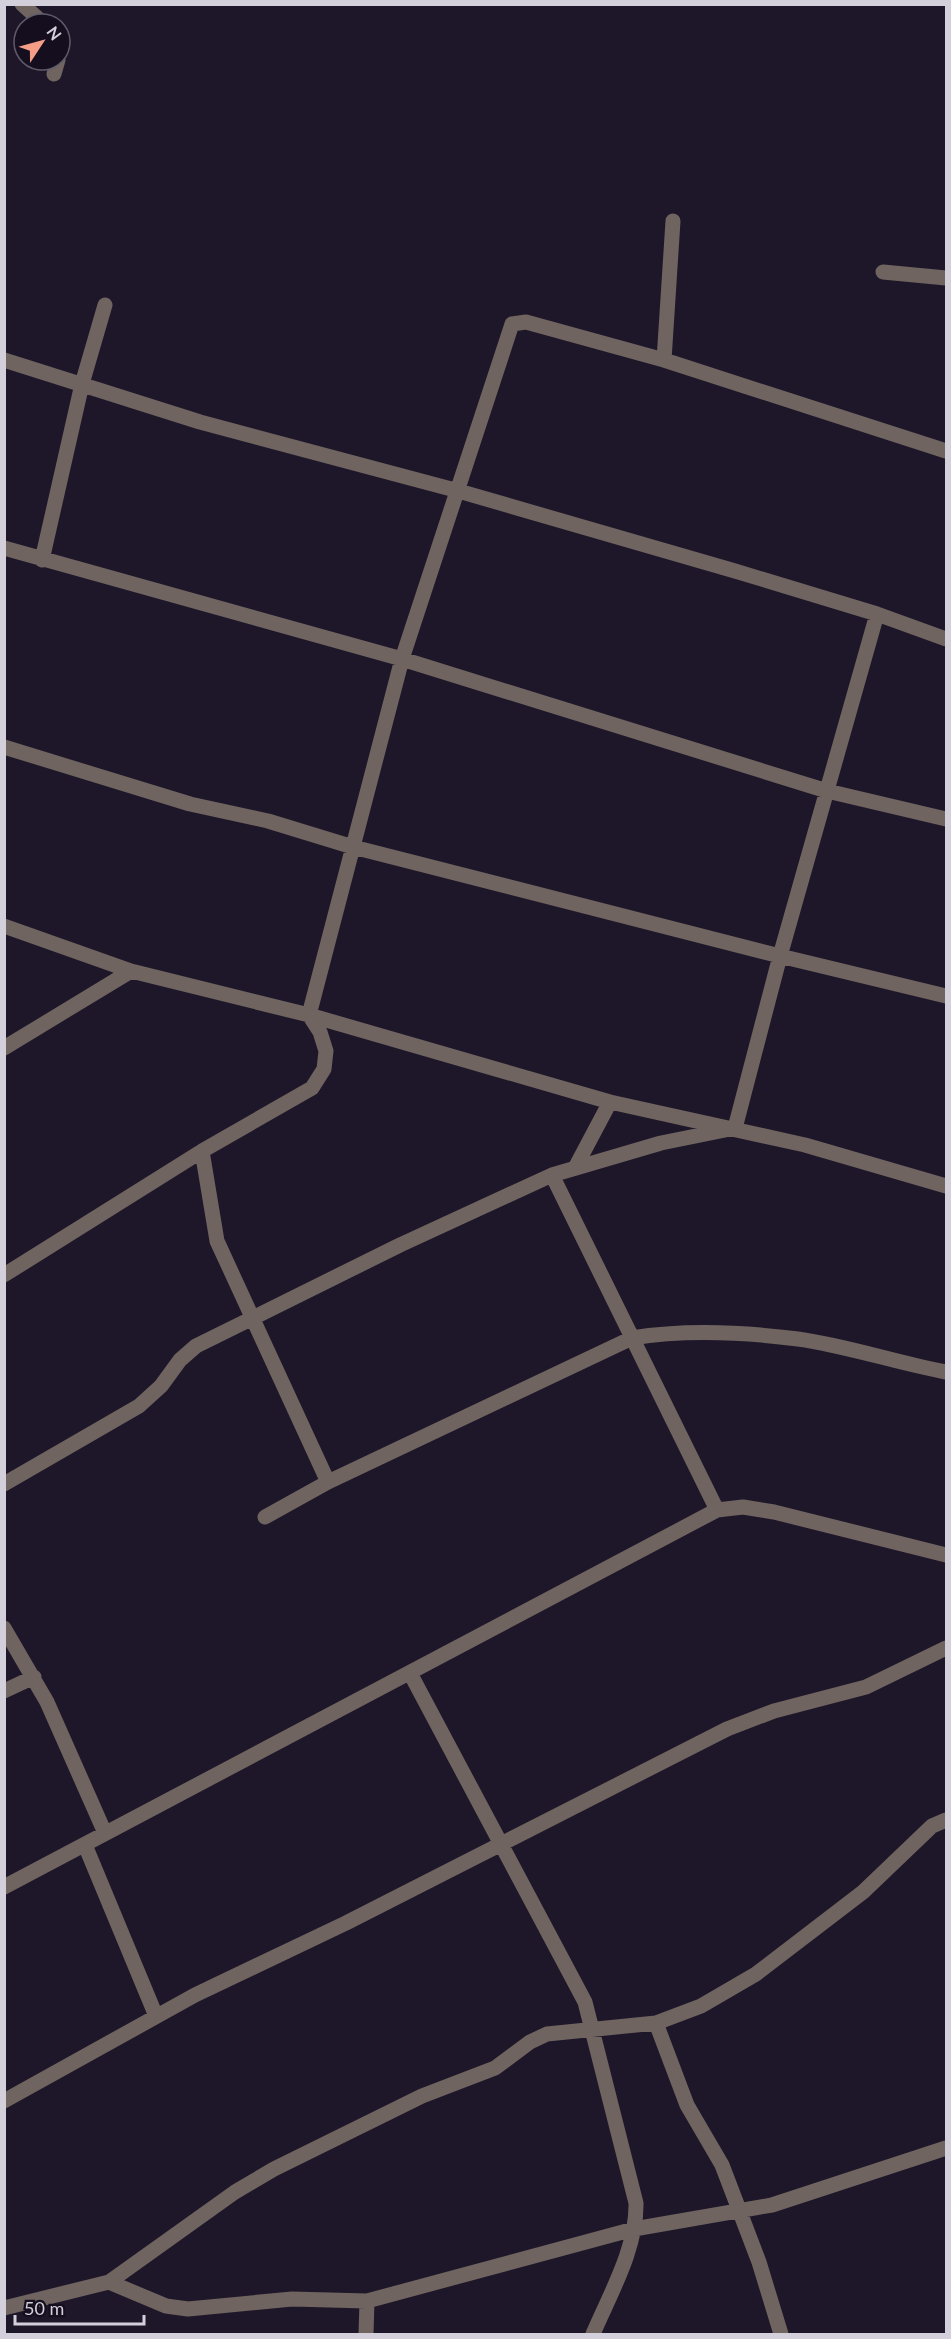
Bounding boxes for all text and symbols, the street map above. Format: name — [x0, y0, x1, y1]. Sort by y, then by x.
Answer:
north arrow — [12, 12, 72, 72]
text: N — [43, 22, 66, 43]
scale bar — [15, 2288, 144, 2326]
text: 50 m — [24, 2297, 64, 2319]

